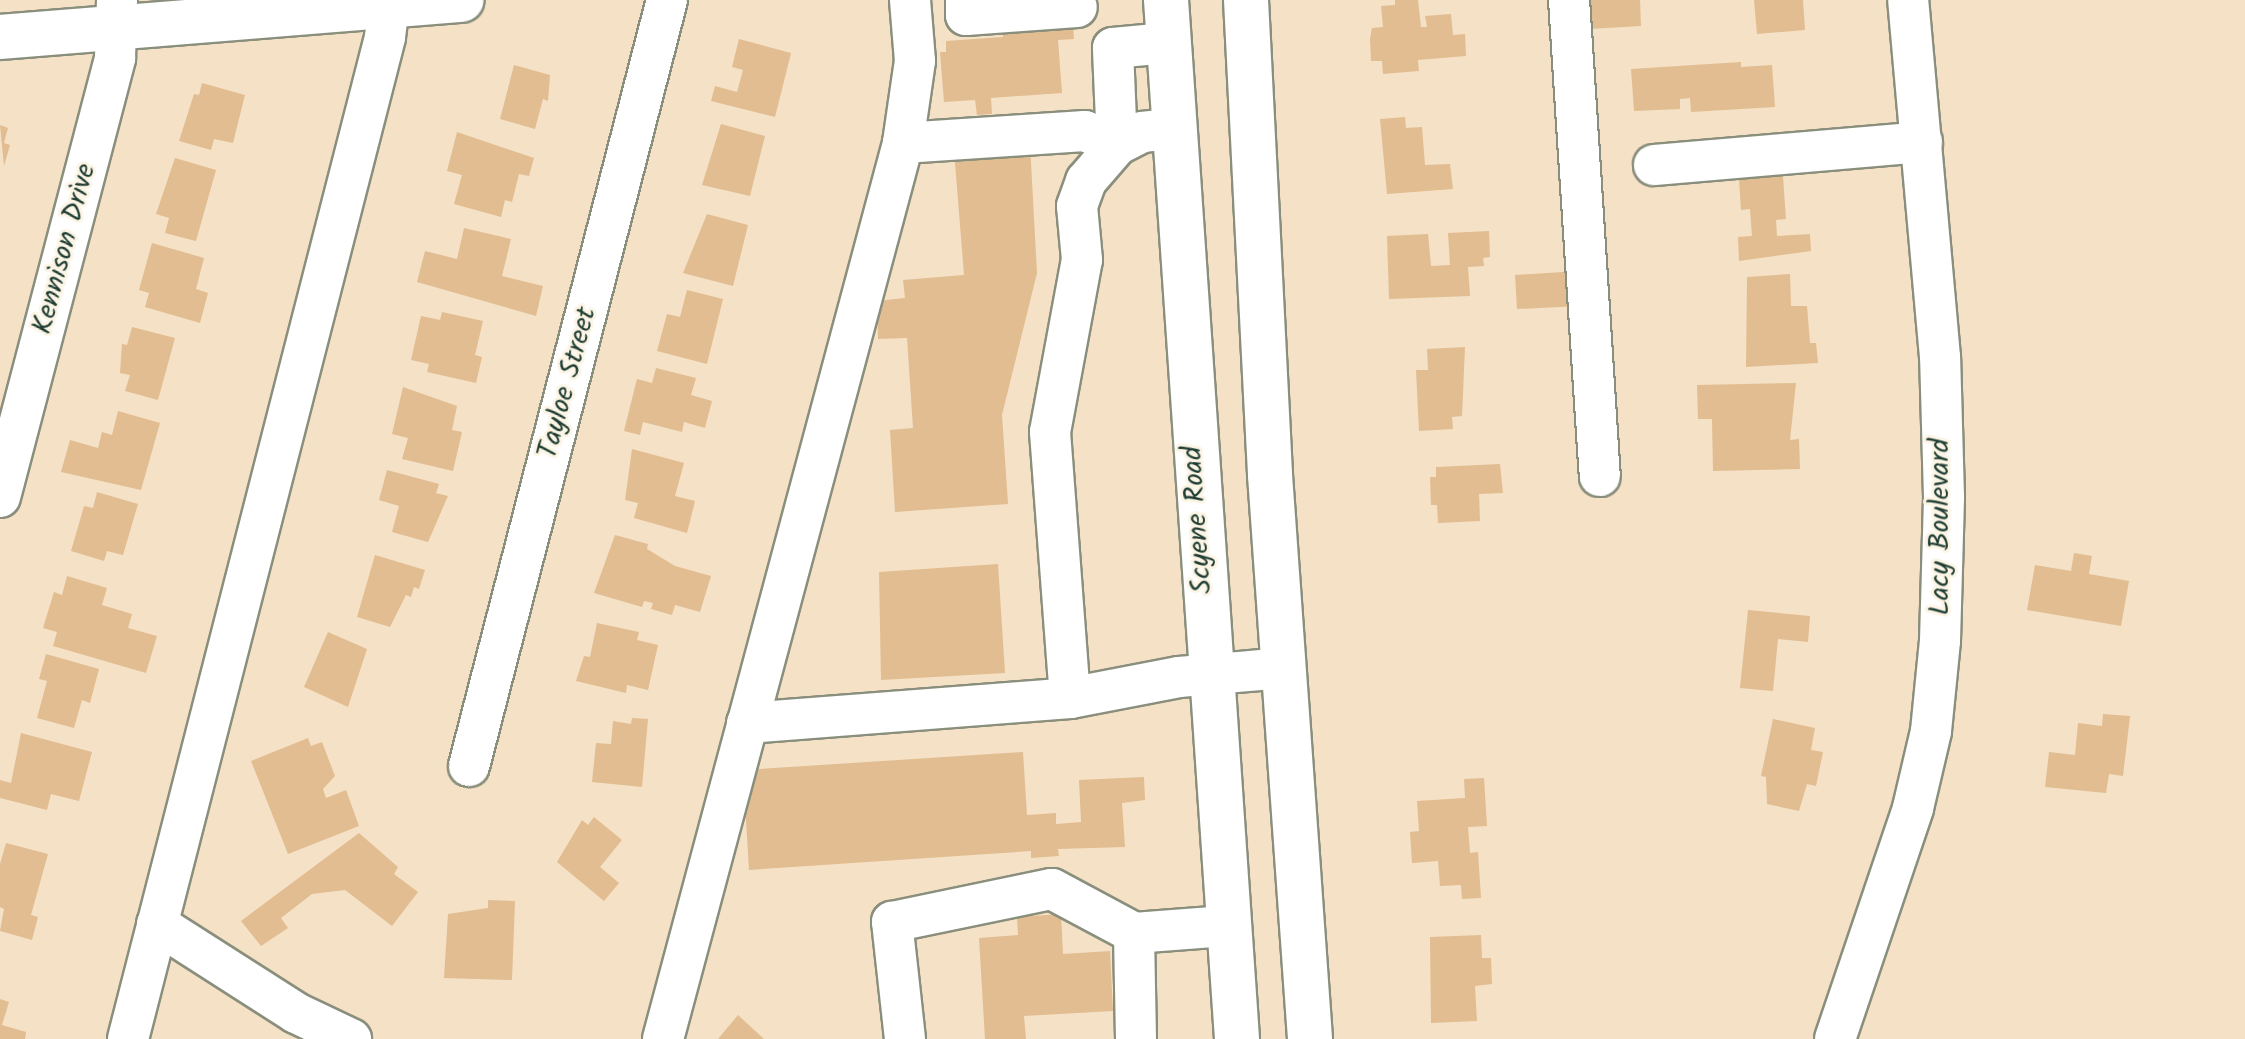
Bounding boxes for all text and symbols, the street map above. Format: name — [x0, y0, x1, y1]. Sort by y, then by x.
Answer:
street label: Kennison Drive — [26, 160, 104, 338]
street label: Tayloe Street — [532, 303, 604, 463]
street label: Lacy Boulevard — [1924, 439, 1958, 615]
street label: Scyene Road — [1176, 445, 1220, 595]

